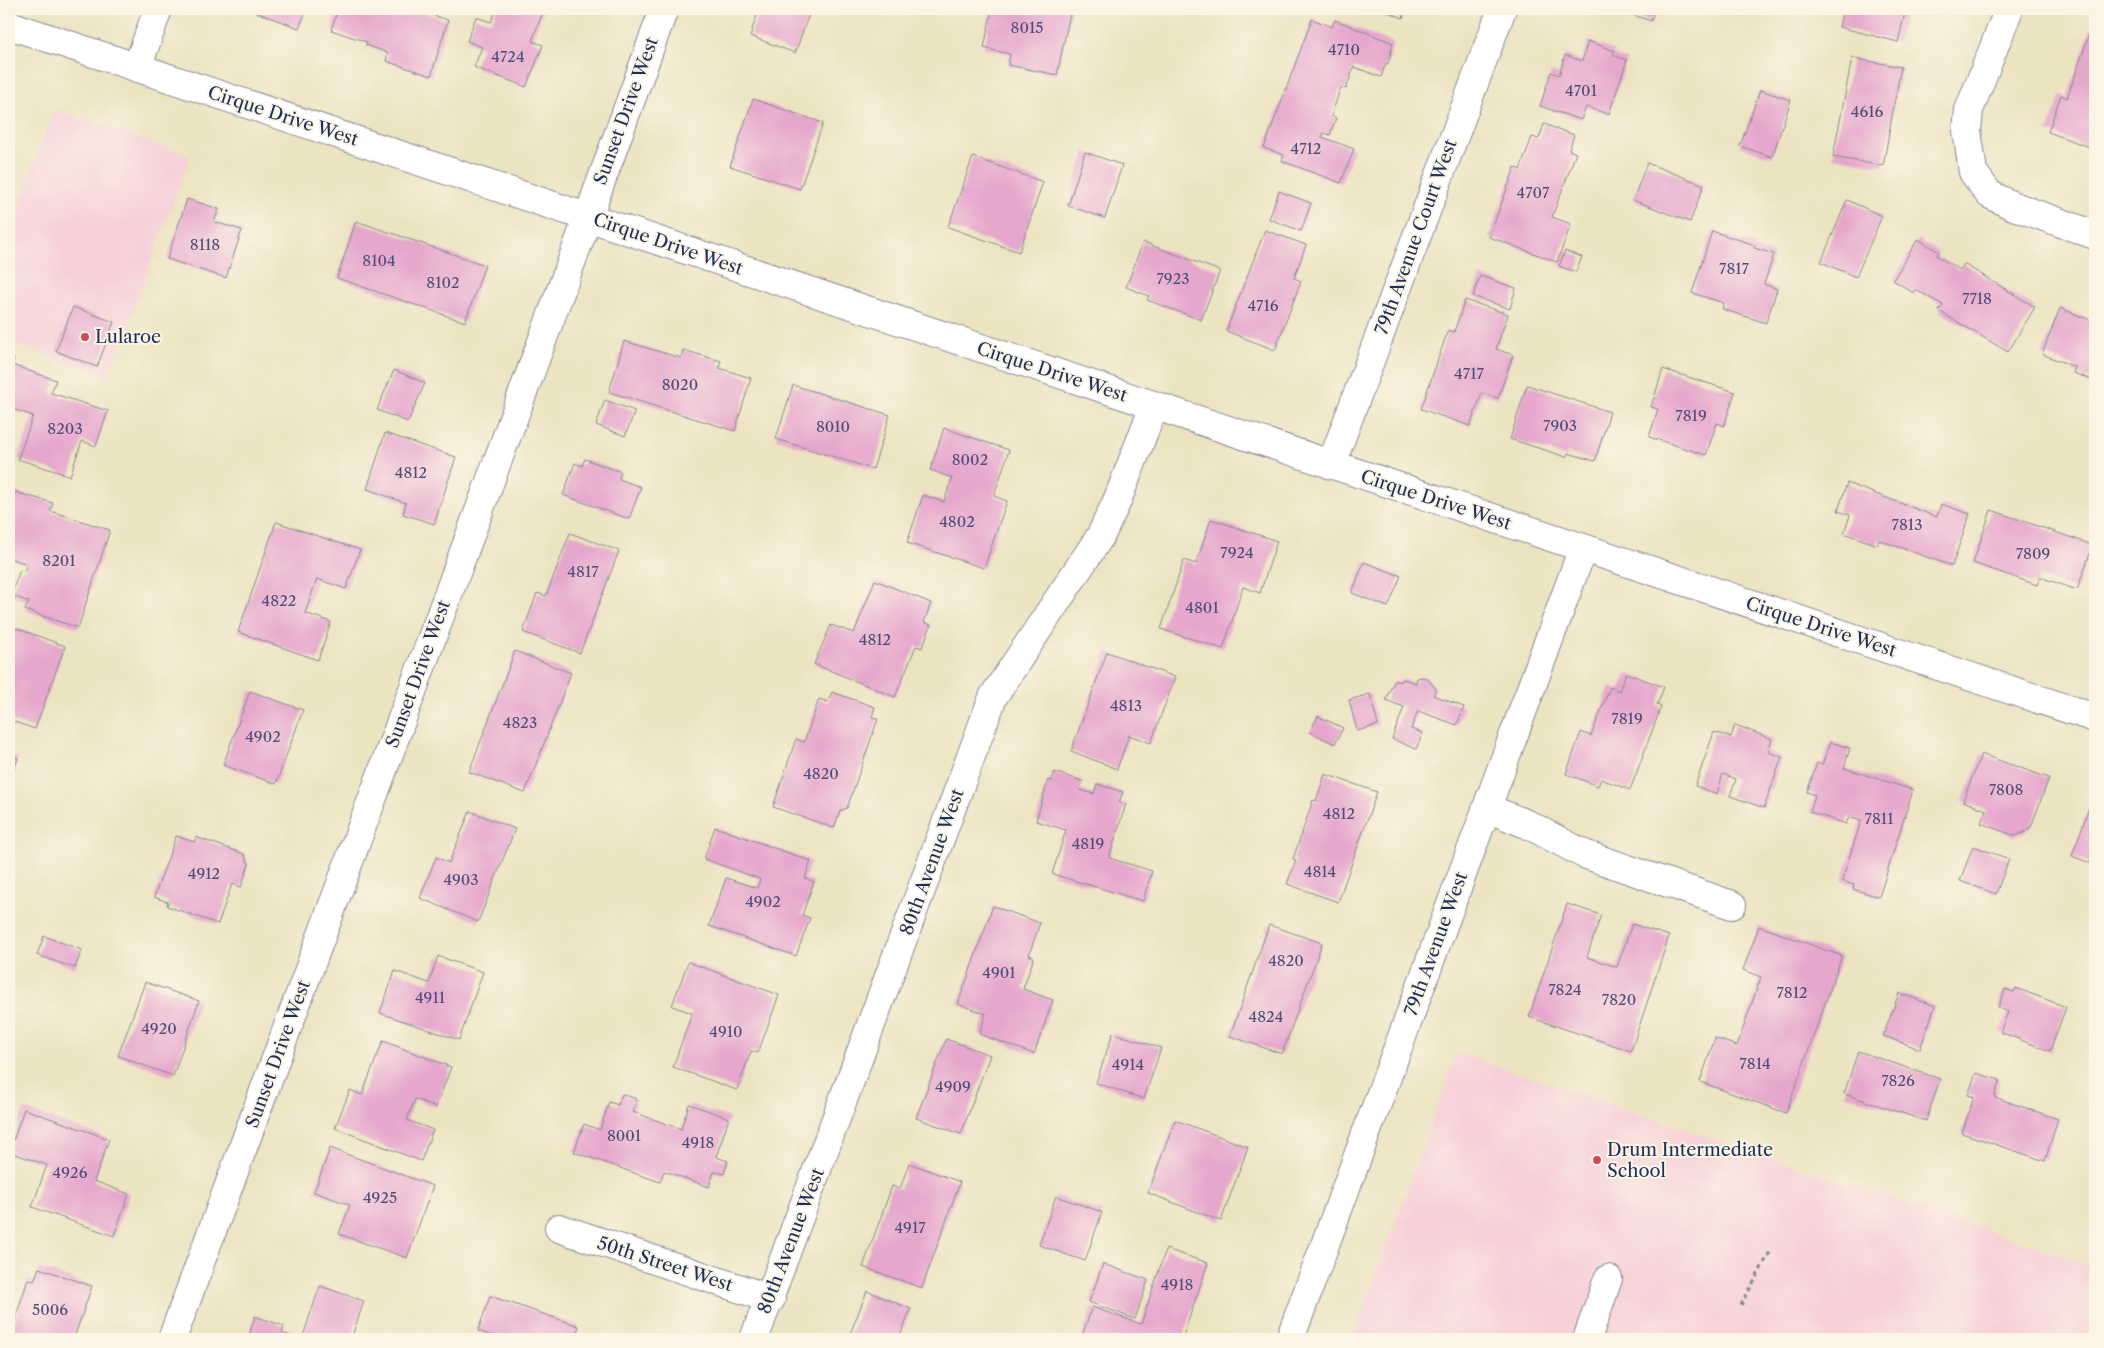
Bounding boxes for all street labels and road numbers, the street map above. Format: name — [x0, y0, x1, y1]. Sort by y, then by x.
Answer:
street label: Sunset Drive West — [589, 34, 663, 188]
street label: Cirque Drive West — [205, 81, 362, 151]
street label: 79th Avenue Court West — [1370, 136, 1462, 338]
street label: Cirque Drive West — [590, 208, 746, 280]
street label: Cirque Drive West — [974, 337, 1131, 407]
street label: Cirque Drive West — [1358, 465, 1515, 535]
street label: Cirque Drive West — [1743, 592, 1900, 662]
street label: Sunset Drive West — [381, 597, 455, 751]
street label: 80th Avenue West — [895, 785, 969, 938]
street label: 79th Avenue West — [1400, 868, 1472, 1019]
street label: Sunset Drive West — [241, 977, 315, 1131]
street label: 80th Avenue West — [753, 1164, 829, 1317]
street label: 50th Street West — [594, 1232, 736, 1296]

